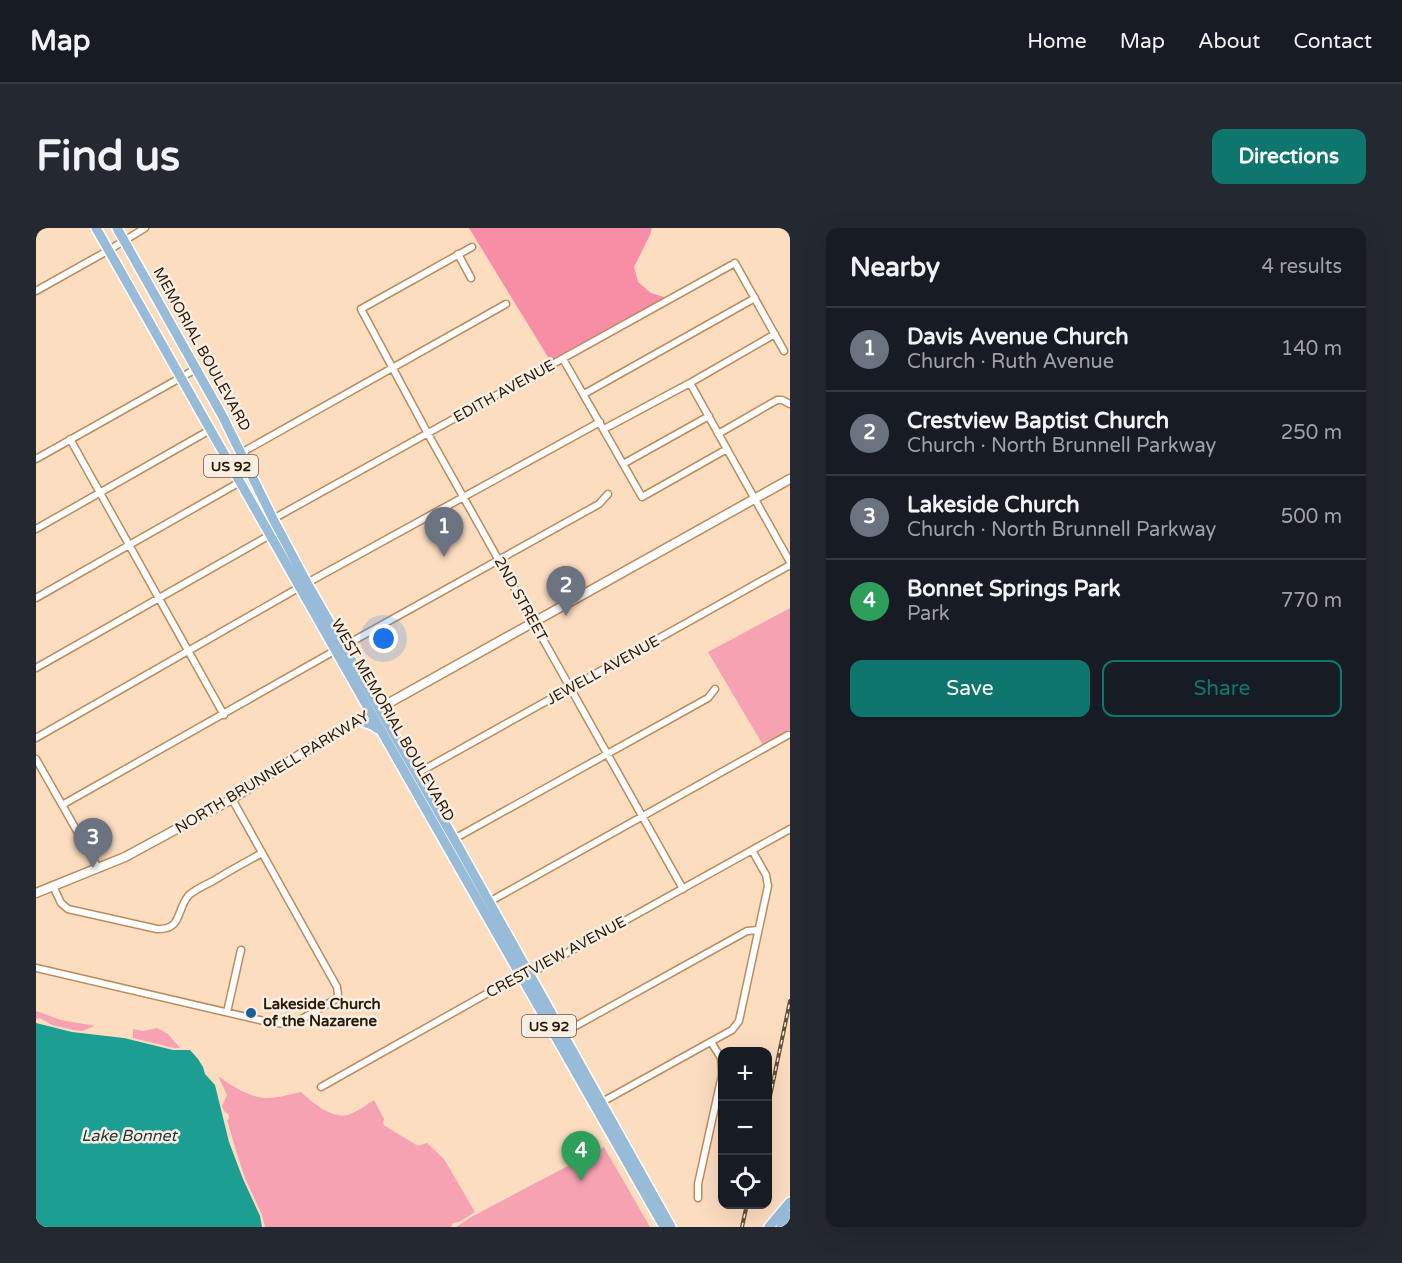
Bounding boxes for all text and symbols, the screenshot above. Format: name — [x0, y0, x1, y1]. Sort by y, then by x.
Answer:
text: Map — [30, 24, 90, 58]
text: Home — [1027, 29, 1087, 54]
text: Map — [1120, 29, 1165, 54]
text: About — [1198, 29, 1260, 54]
text: Contact — [1293, 29, 1372, 54]
button: Directions — [1212, 129, 1366, 184]
text: Find us — [36, 131, 180, 182]
text: Nearby — [850, 252, 940, 283]
text: 4 results — [1262, 255, 1342, 279]
street label: MEMORIAL BOULEVARD — [149, 264, 255, 434]
text: Davis Avenue Church — [907, 324, 1129, 350]
text: 1 — [863, 337, 876, 361]
text: 140 m — [1281, 337, 1342, 361]
text: Church · Ruth Avenue — [907, 350, 1114, 374]
street label: EDITH AVENUE — [450, 356, 558, 426]
text: Crestview Baptist Church — [907, 408, 1169, 434]
text: 2 — [863, 421, 876, 445]
text: 250 m — [1281, 421, 1342, 445]
text: Church · North Brunnell Parkway — [907, 434, 1216, 458]
road number: US 92 — [204, 455, 258, 477]
text: Lakeside Church — [907, 492, 1080, 518]
text: 3 — [863, 505, 876, 529]
text: 500 m — [1281, 505, 1342, 529]
pin: 1 — [424, 508, 464, 557]
text: Church · North Brunnell Parkway — [907, 518, 1216, 542]
street label: 2ND STREET — [490, 554, 552, 644]
pin: 2 — [546, 566, 586, 616]
text: Bonnet Springs Park — [907, 576, 1121, 602]
text: 4 — [863, 589, 876, 613]
text: 770 m — [1281, 589, 1342, 613]
text: Park — [907, 602, 950, 626]
street label: WEST MEMORIAL BOULEVARD — [327, 616, 459, 824]
your location — [369, 624, 398, 653]
street label: JEWELL AVENUE — [544, 632, 662, 708]
button: Save — [850, 660, 1090, 717]
button: Share — [1102, 660, 1342, 717]
street label: NORTH BRUNNELL PARKWAY — [172, 707, 373, 837]
pin: 3 — [74, 818, 112, 868]
street label: CRESTVIEW AVENUE — [483, 912, 629, 1002]
place label: Lakeside Church of the Nazarene — [263, 995, 381, 1030]
marker: Lakeside Church of the Nazarene — [244, 1006, 258, 1020]
road number: US 92 — [522, 1015, 576, 1037]
map controls — [718, 1047, 772, 1209]
button: + — [718, 1047, 772, 1101]
button: − — [718, 1101, 772, 1155]
water label: Lake Bonnet — [81, 1126, 179, 1146]
pin: 4 — [562, 1132, 600, 1181]
button: locate — [718, 1155, 772, 1209]

